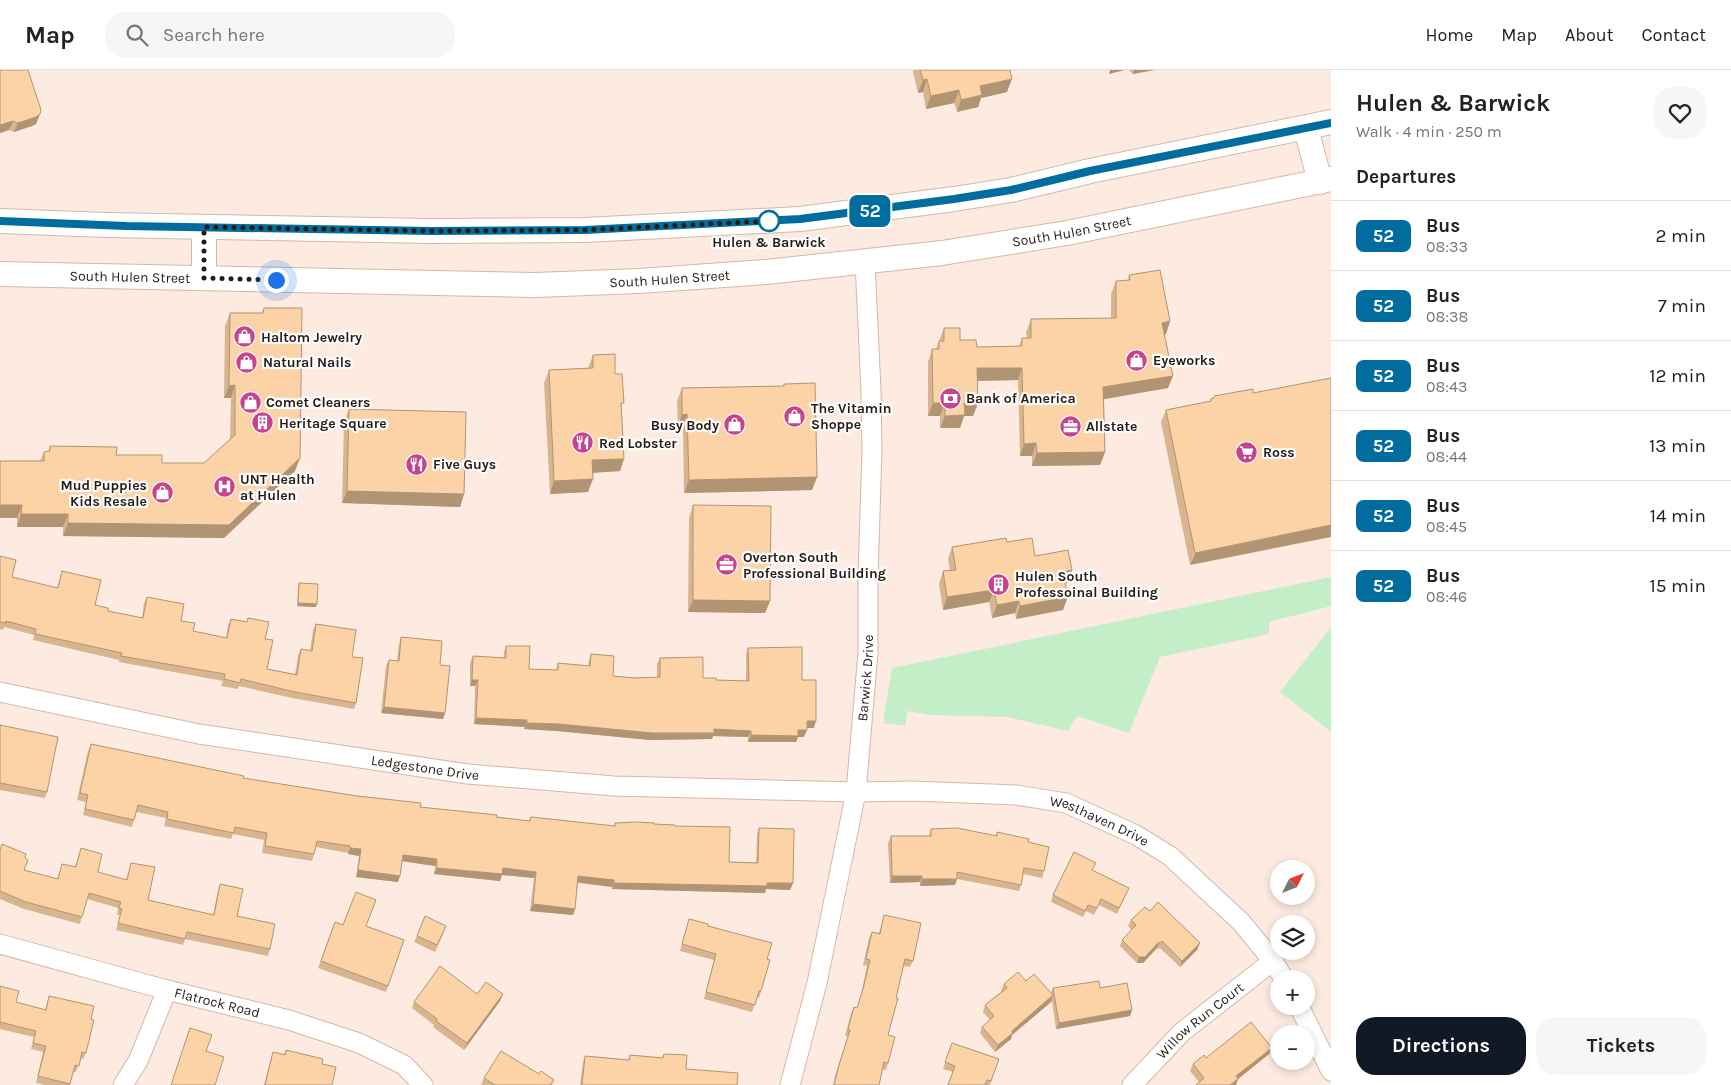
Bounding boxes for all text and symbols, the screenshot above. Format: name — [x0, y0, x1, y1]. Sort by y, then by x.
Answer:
search box — [105, 12, 455, 57]
text: Map — [25, 21, 75, 49]
icon: search — [123, 21, 151, 49]
text: Search here — [163, 24, 265, 46]
text: Home — [1425, 24, 1473, 46]
text: Map — [1501, 24, 1537, 46]
text: About — [1565, 24, 1614, 46]
text: Contact — [1642, 24, 1706, 46]
button: heart — [1654, 87, 1706, 139]
text: Hulen & Barwick — [1356, 89, 1550, 117]
text: Walk · 4 min · 250 m — [1356, 122, 1502, 141]
text: Departures — [1356, 166, 1456, 188]
line badge: 52 — [848, 195, 892, 227]
text: 52 — [859, 200, 881, 222]
marker: Hulen & Barwick — [758, 210, 780, 232]
street label: South Hulen Street — [1011, 212, 1133, 250]
text: Bus — [1426, 215, 1460, 237]
text: 52 — [1373, 225, 1394, 247]
text: 2 min — [1656, 225, 1706, 247]
place label: Hulen & Barwick — [712, 234, 826, 251]
text: 08:33 — [1426, 237, 1468, 256]
street label: South Hulen Street — [609, 266, 731, 291]
street label: South Hulen Street — [69, 267, 191, 286]
your location — [264, 268, 289, 293]
text: Bus — [1426, 285, 1460, 307]
text: 52 — [1373, 295, 1394, 317]
text: 7 min — [1658, 295, 1706, 317]
text: 08:38 — [1426, 307, 1468, 326]
shop icon: Haltom Jewelry — [233, 325, 257, 349]
place label: Haltom Jewelry — [261, 329, 362, 346]
shop icon: Eyeworks — [1125, 348, 1149, 372]
shop icon: Natural Nails — [235, 350, 259, 374]
place label: Eyeworks — [1153, 352, 1215, 369]
place label: Natural Nails — [263, 354, 352, 371]
text: Bus — [1426, 355, 1460, 377]
text: 52 — [1373, 365, 1394, 387]
text: 12 min — [1649, 365, 1706, 387]
text: 08:43 — [1426, 377, 1467, 396]
bank icon: Bank of America — [938, 386, 962, 410]
shop icon: Comet Cleaners — [238, 390, 262, 414]
place label: Bank of America — [966, 390, 1076, 407]
place label: Comet Cleaners — [266, 394, 370, 411]
place label: The Vitamin Shoppe — [811, 400, 891, 433]
shop icon: The Vitamin Shoppe — [783, 404, 807, 428]
building icon: Heritage Square — [251, 411, 275, 435]
shop icon: Busy Body — [723, 413, 747, 437]
office icon: Allstate — [1058, 414, 1082, 438]
place label: Heritage Square — [279, 415, 387, 432]
place label: Busy Body — [651, 417, 719, 434]
place label: Allstate — [1086, 418, 1137, 435]
text: Bus — [1426, 425, 1460, 447]
restaurant icon: Red Lobster — [571, 431, 595, 455]
place label: Red Lobster — [599, 435, 677, 452]
text: 52 — [1373, 435, 1394, 457]
text: 13 min — [1649, 435, 1706, 457]
supermarket icon: Ross — [1235, 440, 1259, 464]
place label: Ross — [1263, 444, 1295, 461]
text: 08:44 — [1426, 447, 1467, 466]
restaurant icon: Five Guys — [405, 452, 429, 476]
place label: Five Guys — [433, 456, 496, 473]
place label: UNT Health at Hulen — [240, 471, 315, 504]
hospital icon: UNT Health at Hulen — [212, 475, 236, 499]
place label: Mud Puppies Kids Resale — [60, 477, 147, 510]
shop icon: Mud Puppies Kids Resale — [151, 481, 175, 505]
text: Bus — [1426, 495, 1460, 517]
text: 52 — [1373, 505, 1394, 527]
text: 14 min — [1650, 505, 1706, 527]
text: 08:45 — [1426, 517, 1467, 536]
place label: Overton South Professional Building — [743, 549, 886, 582]
office icon: Overton South Professional Building — [715, 553, 739, 577]
text: Bus — [1426, 565, 1460, 587]
place label: Hulen South Professoinal Building — [1015, 568, 1158, 601]
building icon: Hulen South Professoinal Building — [987, 572, 1011, 596]
text: 52 — [1373, 575, 1394, 597]
text: 15 min — [1650, 575, 1706, 597]
text: 08:46 — [1426, 587, 1467, 606]
street label: Barwick Drive — [854, 634, 877, 722]
street label: Ledgestone Drive — [370, 751, 480, 783]
street label: Westhaven Drive — [1049, 792, 1152, 850]
north arrow — [1270, 860, 1315, 905]
map controls — [1270, 860, 1315, 1070]
button: layers — [1270, 915, 1315, 960]
button: + — [1270, 970, 1315, 1015]
street label: Willow Run Court — [1153, 979, 1247, 1062]
street label: Flatrock Road — [173, 984, 262, 1021]
button: Directions — [1356, 1017, 1526, 1075]
button: Tickets — [1536, 1017, 1706, 1075]
button: − — [1270, 1025, 1315, 1070]

